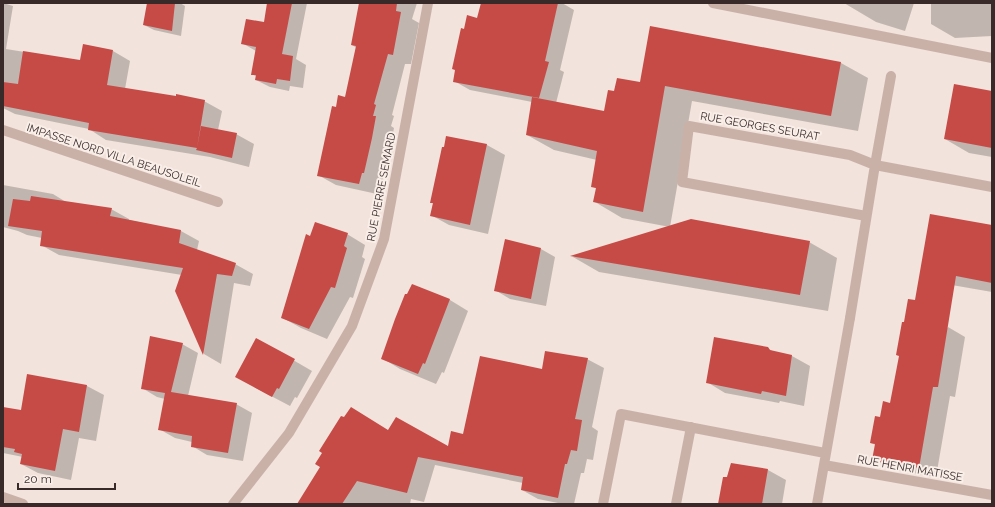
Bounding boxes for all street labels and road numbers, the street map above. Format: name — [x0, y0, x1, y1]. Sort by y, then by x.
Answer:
street label: RUE GEORGES SEURAT — [699, 110, 821, 143]
street label: IMPASSE NORD VILLA BEAUSOLEIL — [25, 121, 203, 190]
street label: RUE PIERRE SEMARD — [365, 131, 398, 243]
street label: RUE HENRI MATISSE — [856, 453, 964, 484]

